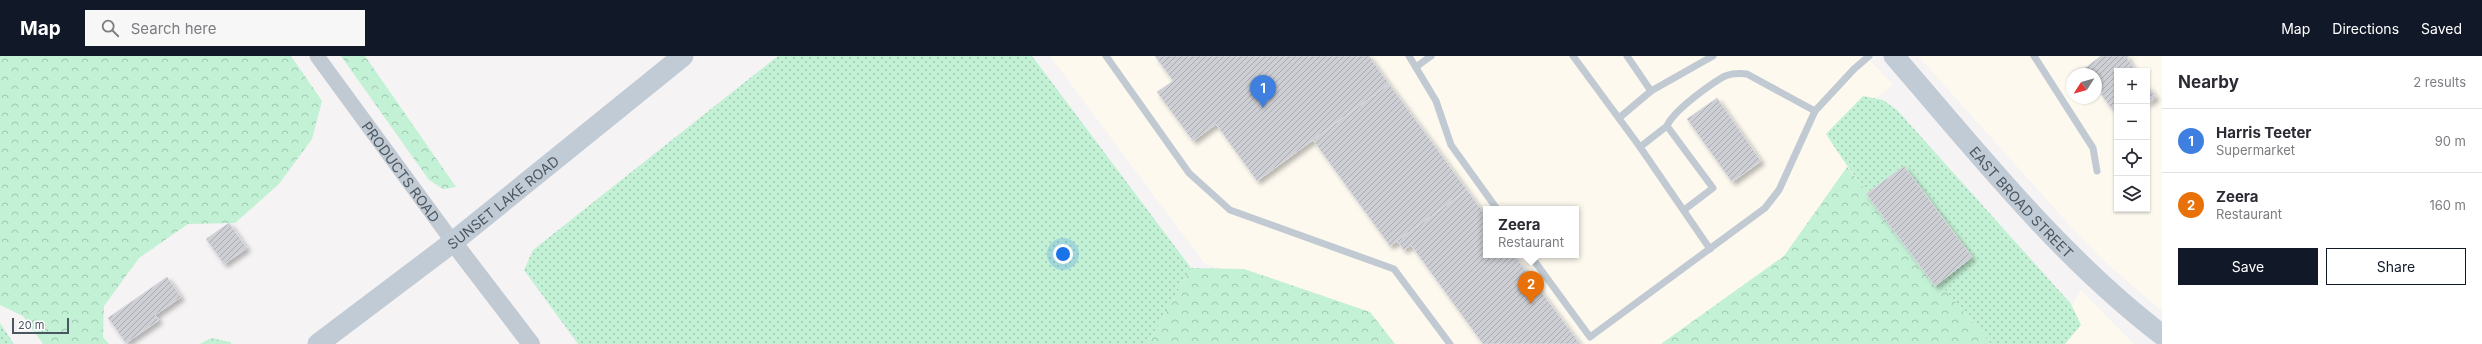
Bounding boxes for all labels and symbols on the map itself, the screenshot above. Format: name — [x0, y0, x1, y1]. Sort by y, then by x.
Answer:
north arrow — [2066, 68, 2102, 104]
pin: 1 — [1250, 75, 1276, 108]
street label: PRODUCTS ROAD — [359, 118, 444, 225]
street label: EAST BROAD STREET — [1967, 143, 2077, 261]
street label: SUNSET LAKE ROAD — [443, 152, 562, 252]
your location — [1053, 244, 1073, 264]
pin: 2 — [1518, 271, 1544, 304]
scale bar — [12, 316, 69, 335]

